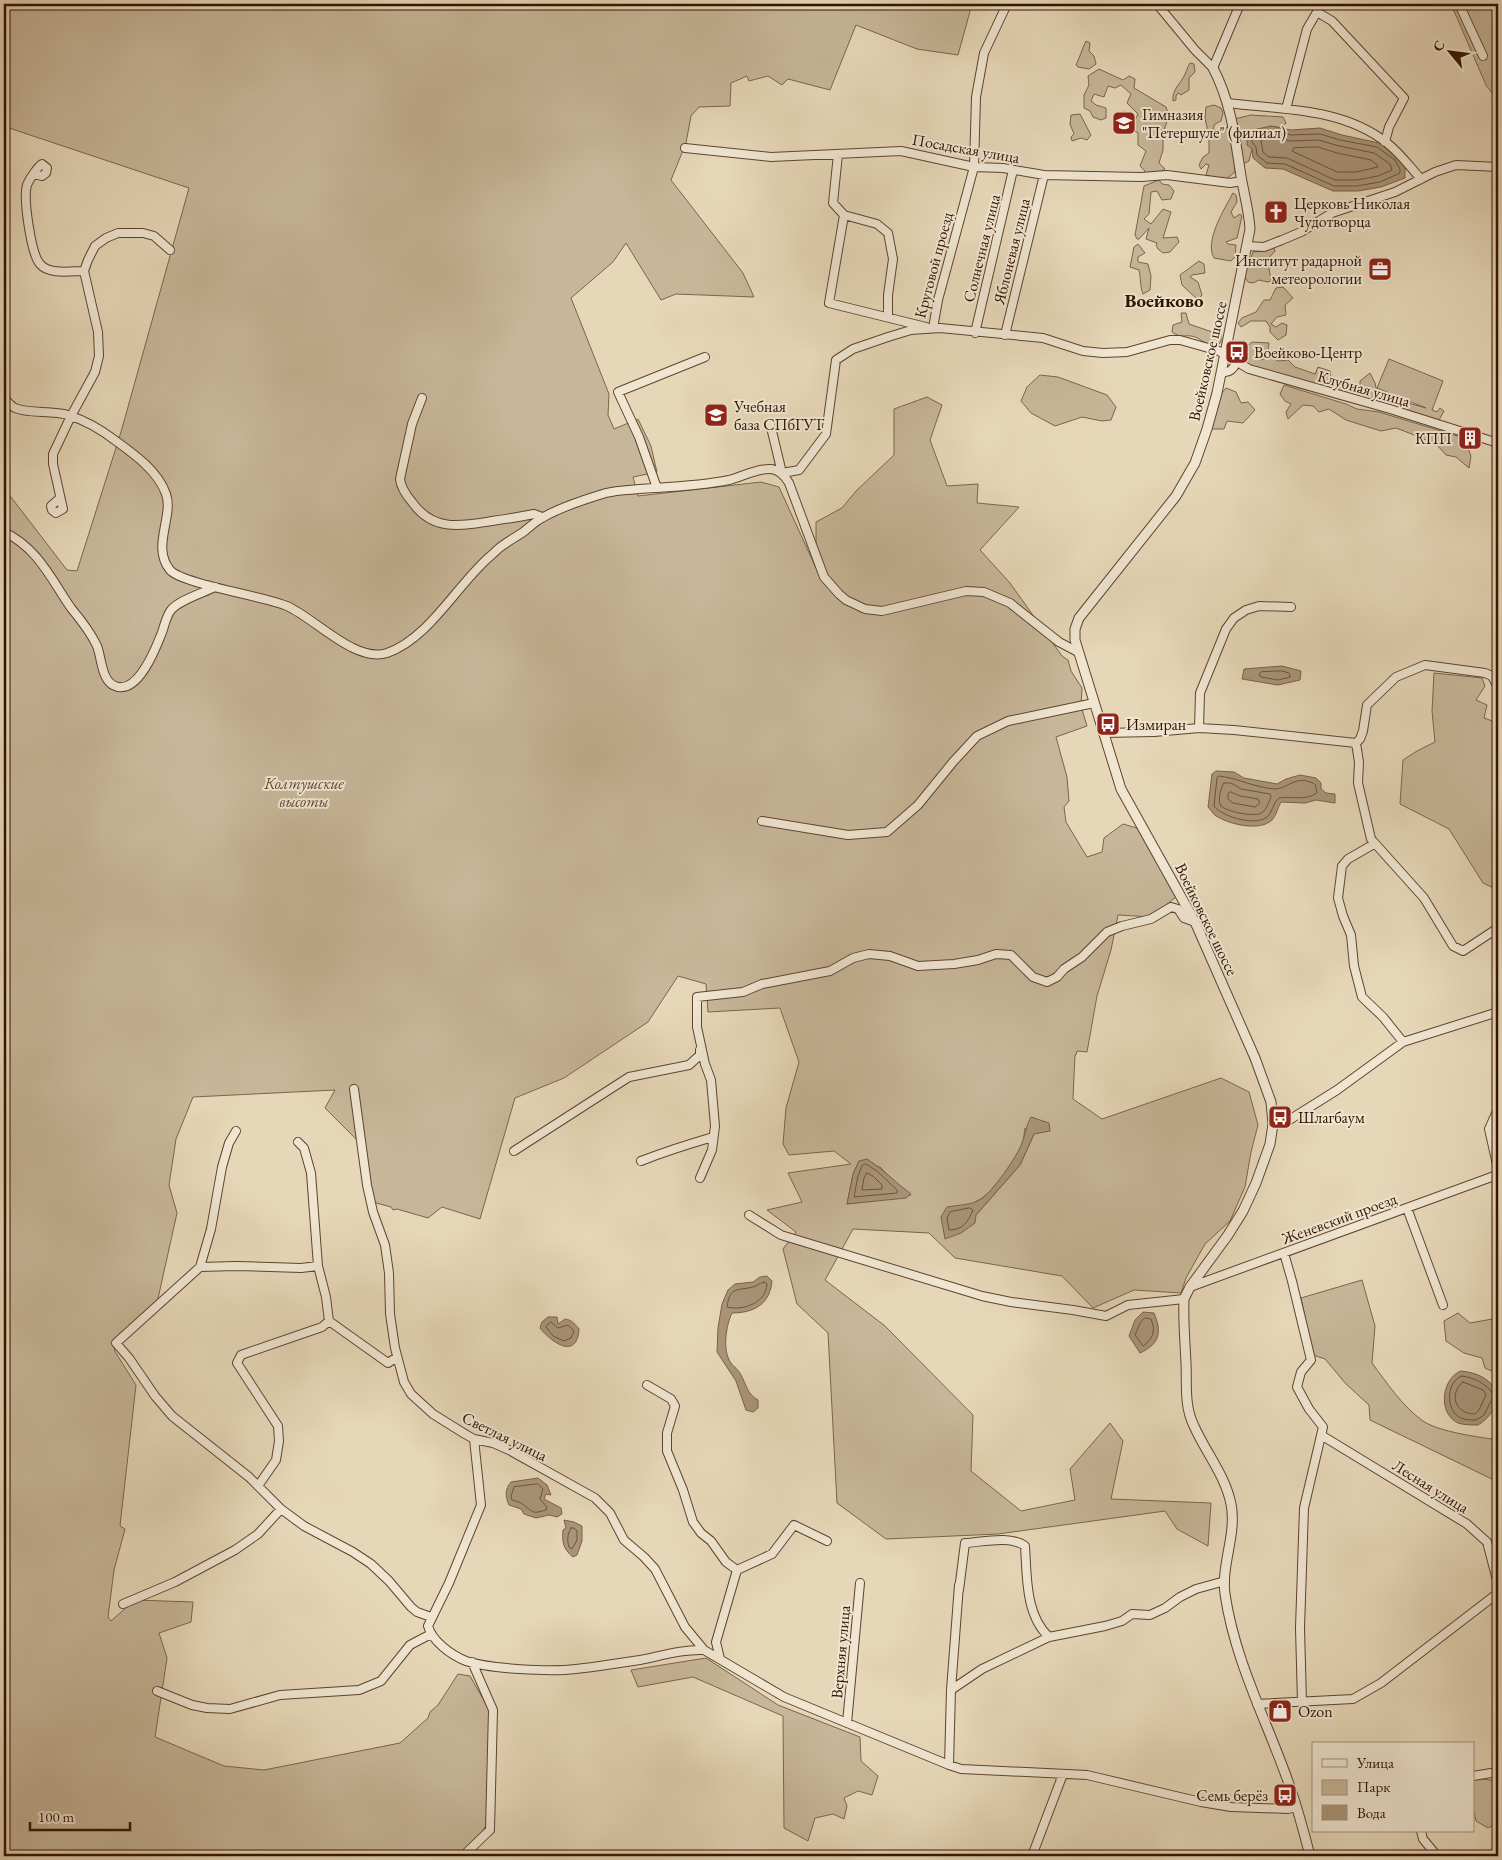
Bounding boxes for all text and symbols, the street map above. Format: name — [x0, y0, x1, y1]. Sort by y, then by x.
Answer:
north arrow — [1424, 28, 1474, 78]
text: С — [1428, 37, 1449, 54]
place label: Гимназия "Петершуле" (филиал) — [1142, 104, 1286, 143]
school or university icon: Гимназия "Петершуле" (филиал) — [1111, 110, 1137, 136]
street label: Посадская улица — [910, 129, 1022, 168]
street label: Солнечная улица — [958, 191, 1005, 304]
place label: Церковь Николая Чудотворца — [1294, 193, 1410, 232]
street label: Яблоневая улица — [988, 195, 1035, 307]
church icon: Церковь Николая Чудотворца — [1263, 199, 1289, 225]
street label: Круговой проезд — [909, 209, 958, 321]
place label: Институт радарной метеорологии — [1235, 250, 1363, 289]
office icon: Институт радарной метеорологии — [1367, 256, 1393, 282]
district label: Воейково — [1124, 288, 1204, 313]
street label: Воейковское шоссе — [1183, 299, 1232, 423]
bus stop icon: Воейково-Центр — [1224, 339, 1250, 365]
place label: Воейково-Центр — [1254, 342, 1362, 363]
street label: Клубная улица — [1315, 365, 1413, 412]
place label: Учебная база СПбГУТ — [733, 396, 825, 435]
school or university icon: Учебная база СПбГУТ — [703, 402, 729, 428]
building icon: КПП — [1457, 425, 1483, 451]
place label: КПП — [1415, 428, 1452, 449]
bus stop icon: Измиран — [1095, 711, 1121, 737]
place label: Измиран — [1126, 714, 1186, 735]
park label: Колтушские высоты — [263, 773, 344, 812]
street label: Воейковское шоссе — [1170, 860, 1243, 979]
bus stop icon: Шлагбаум — [1267, 1104, 1293, 1130]
place label: Шлагбаум — [1298, 1107, 1365, 1128]
street label: Женевский проезд — [1278, 1188, 1400, 1249]
street label: Светлая улица — [459, 1407, 551, 1466]
street label: Лесная улица — [1389, 1455, 1473, 1518]
street label: Верхняя улица — [826, 1604, 855, 1700]
shop icon: Ozon — [1267, 1698, 1293, 1724]
place label: Ozon — [1298, 1701, 1333, 1722]
legend — [1312, 1742, 1474, 1832]
text: Улица — [1356, 1753, 1394, 1772]
text: Парк — [1357, 1777, 1390, 1796]
bus stop icon: Семь берёз — [1272, 1782, 1298, 1808]
place label: Семь берёз — [1196, 1785, 1268, 1806]
scale bar — [30, 1800, 130, 1832]
text: Вода — [1357, 1803, 1386, 1822]
text: 100 m — [38, 1807, 75, 1826]

